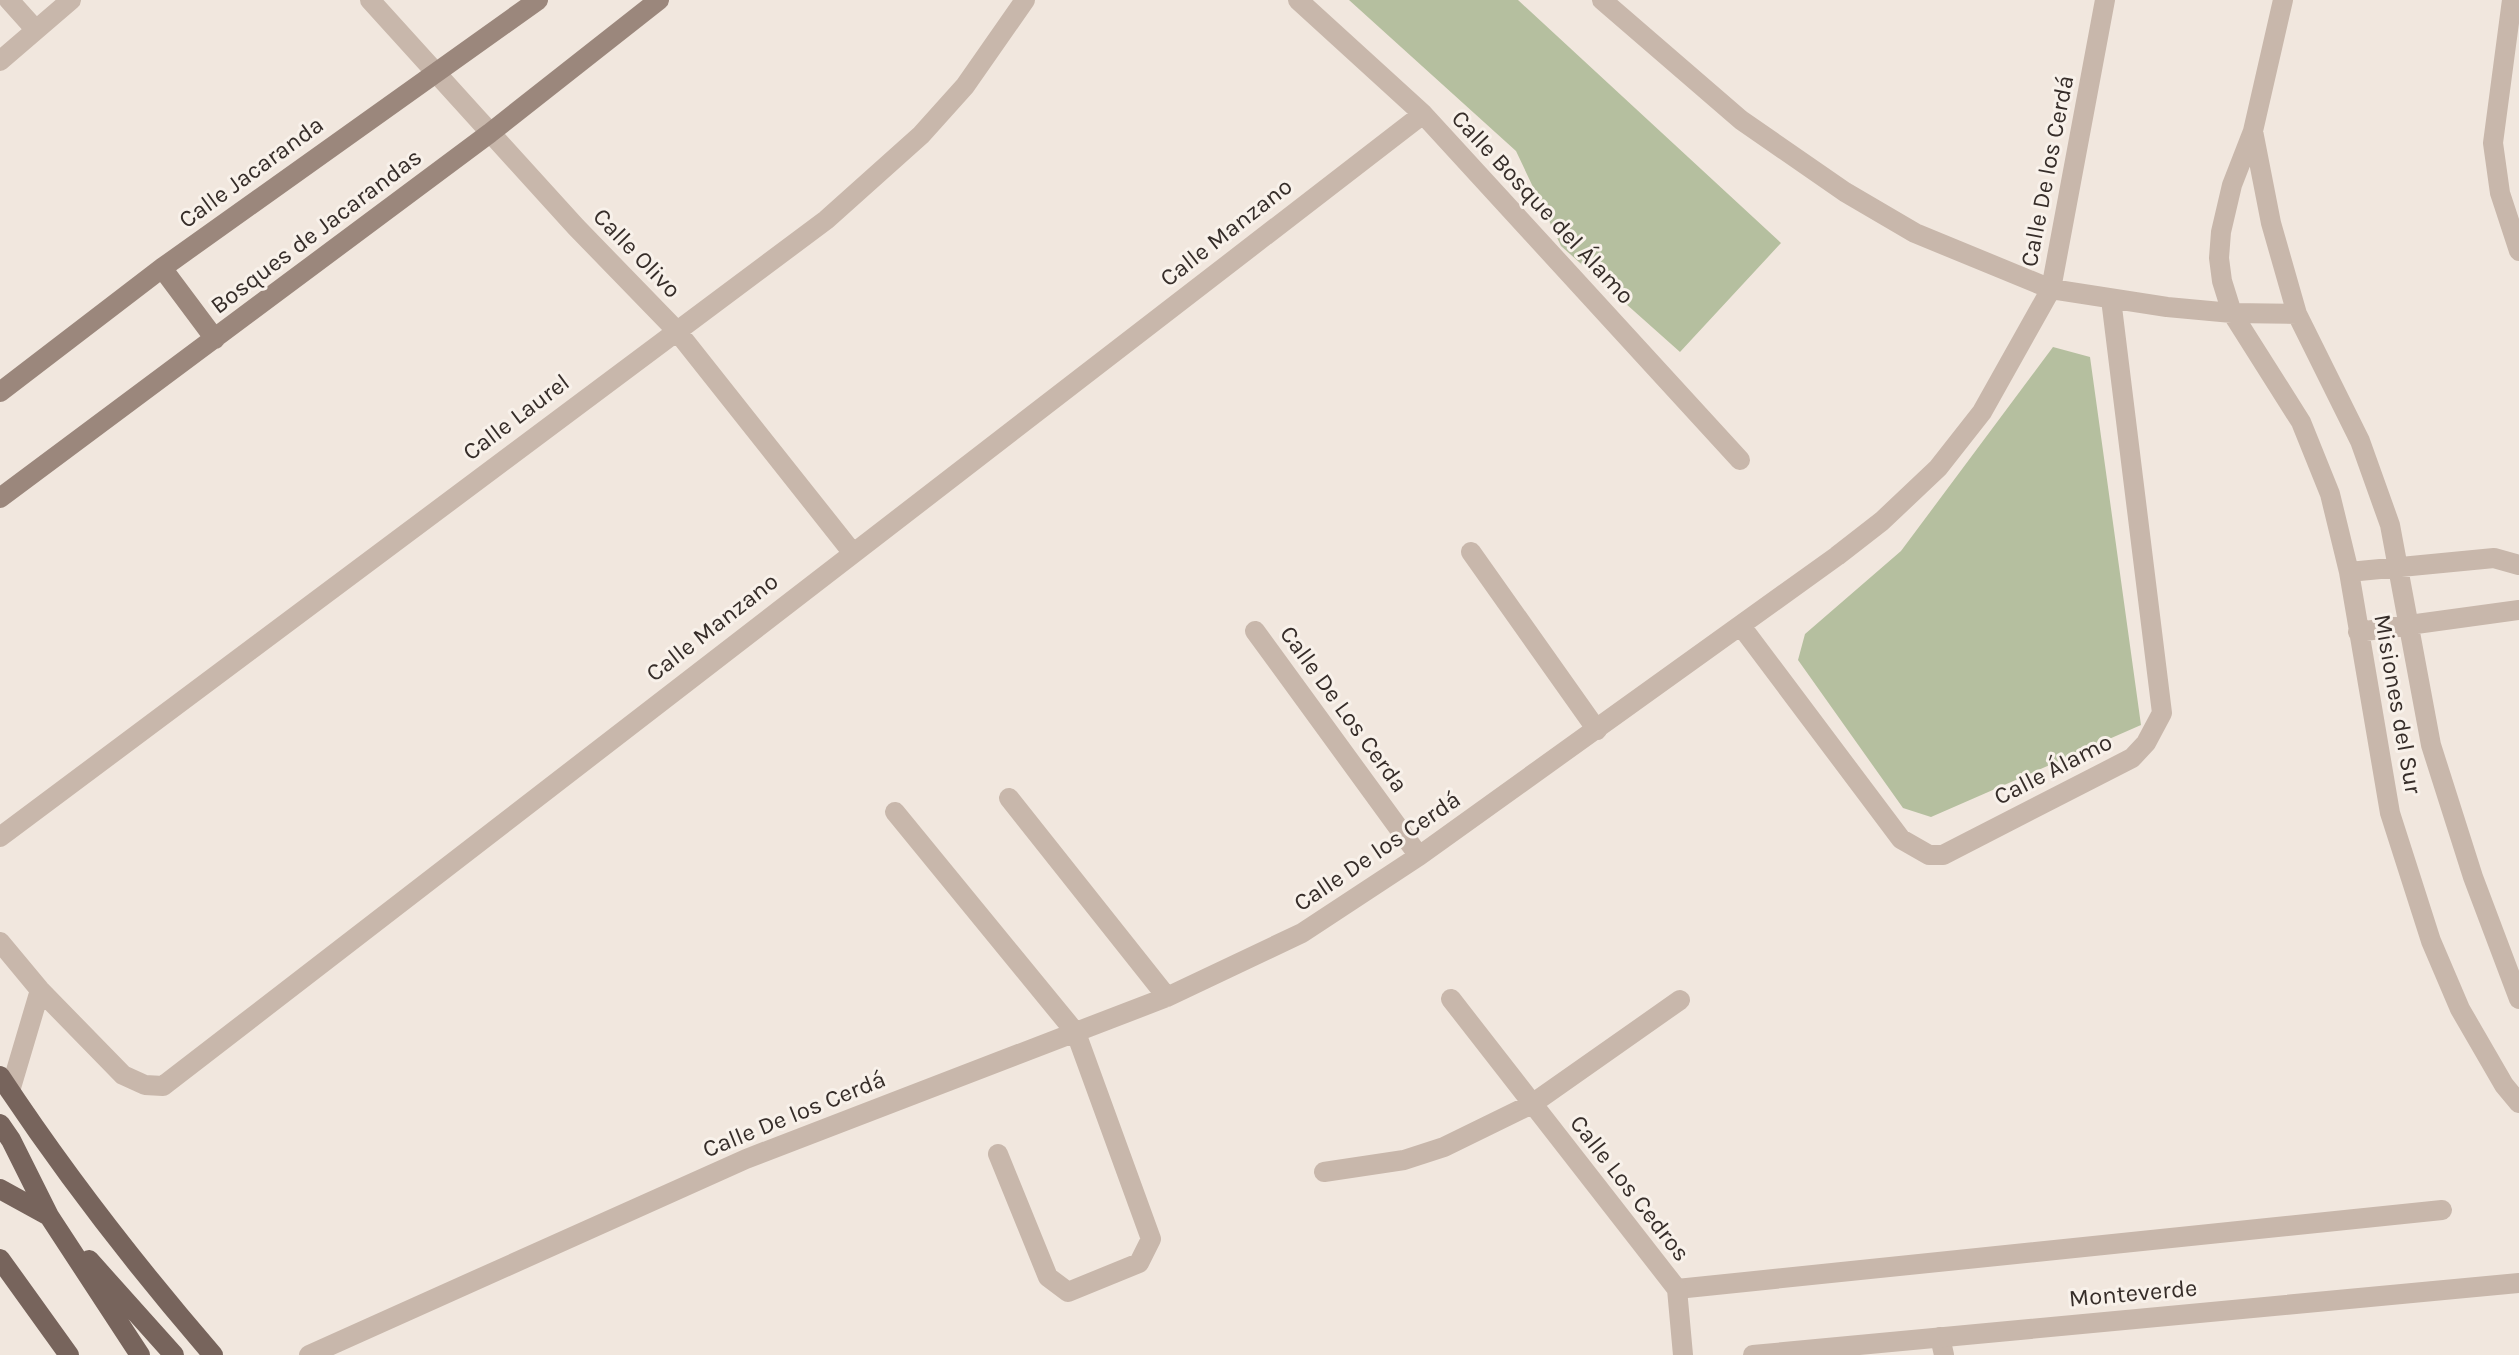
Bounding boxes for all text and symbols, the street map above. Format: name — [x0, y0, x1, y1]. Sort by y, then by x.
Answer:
street label: Calle De los Cerdá — [2015, 73, 2079, 269]
street label: Calle Bosque del Álamo — [1446, 104, 1641, 310]
street label: Calle Jacaranda — [173, 110, 329, 234]
street label: Bosques de Jacarandas — [205, 142, 427, 320]
street label: Calle Manzano — [1154, 172, 1298, 292]
street label: Calle Olivo — [587, 202, 687, 304]
street label: Calle Laurel — [457, 368, 575, 466]
street label: Calle Manzano — [640, 567, 784, 687]
street label: Misiones del Sur — [2368, 612, 2428, 796]
street label: Calle De Los Cerda — [1274, 620, 1414, 798]
street label: Calle Álamo — [1989, 726, 2117, 811]
street label: Calle De los Cerdá — [1289, 785, 1465, 917]
street label: Calle De los Cerdá — [699, 1065, 889, 1163]
street label: Calle Los Cedros — [1564, 1109, 1696, 1267]
street label: Monteverde — [2068, 1273, 2198, 1313]

